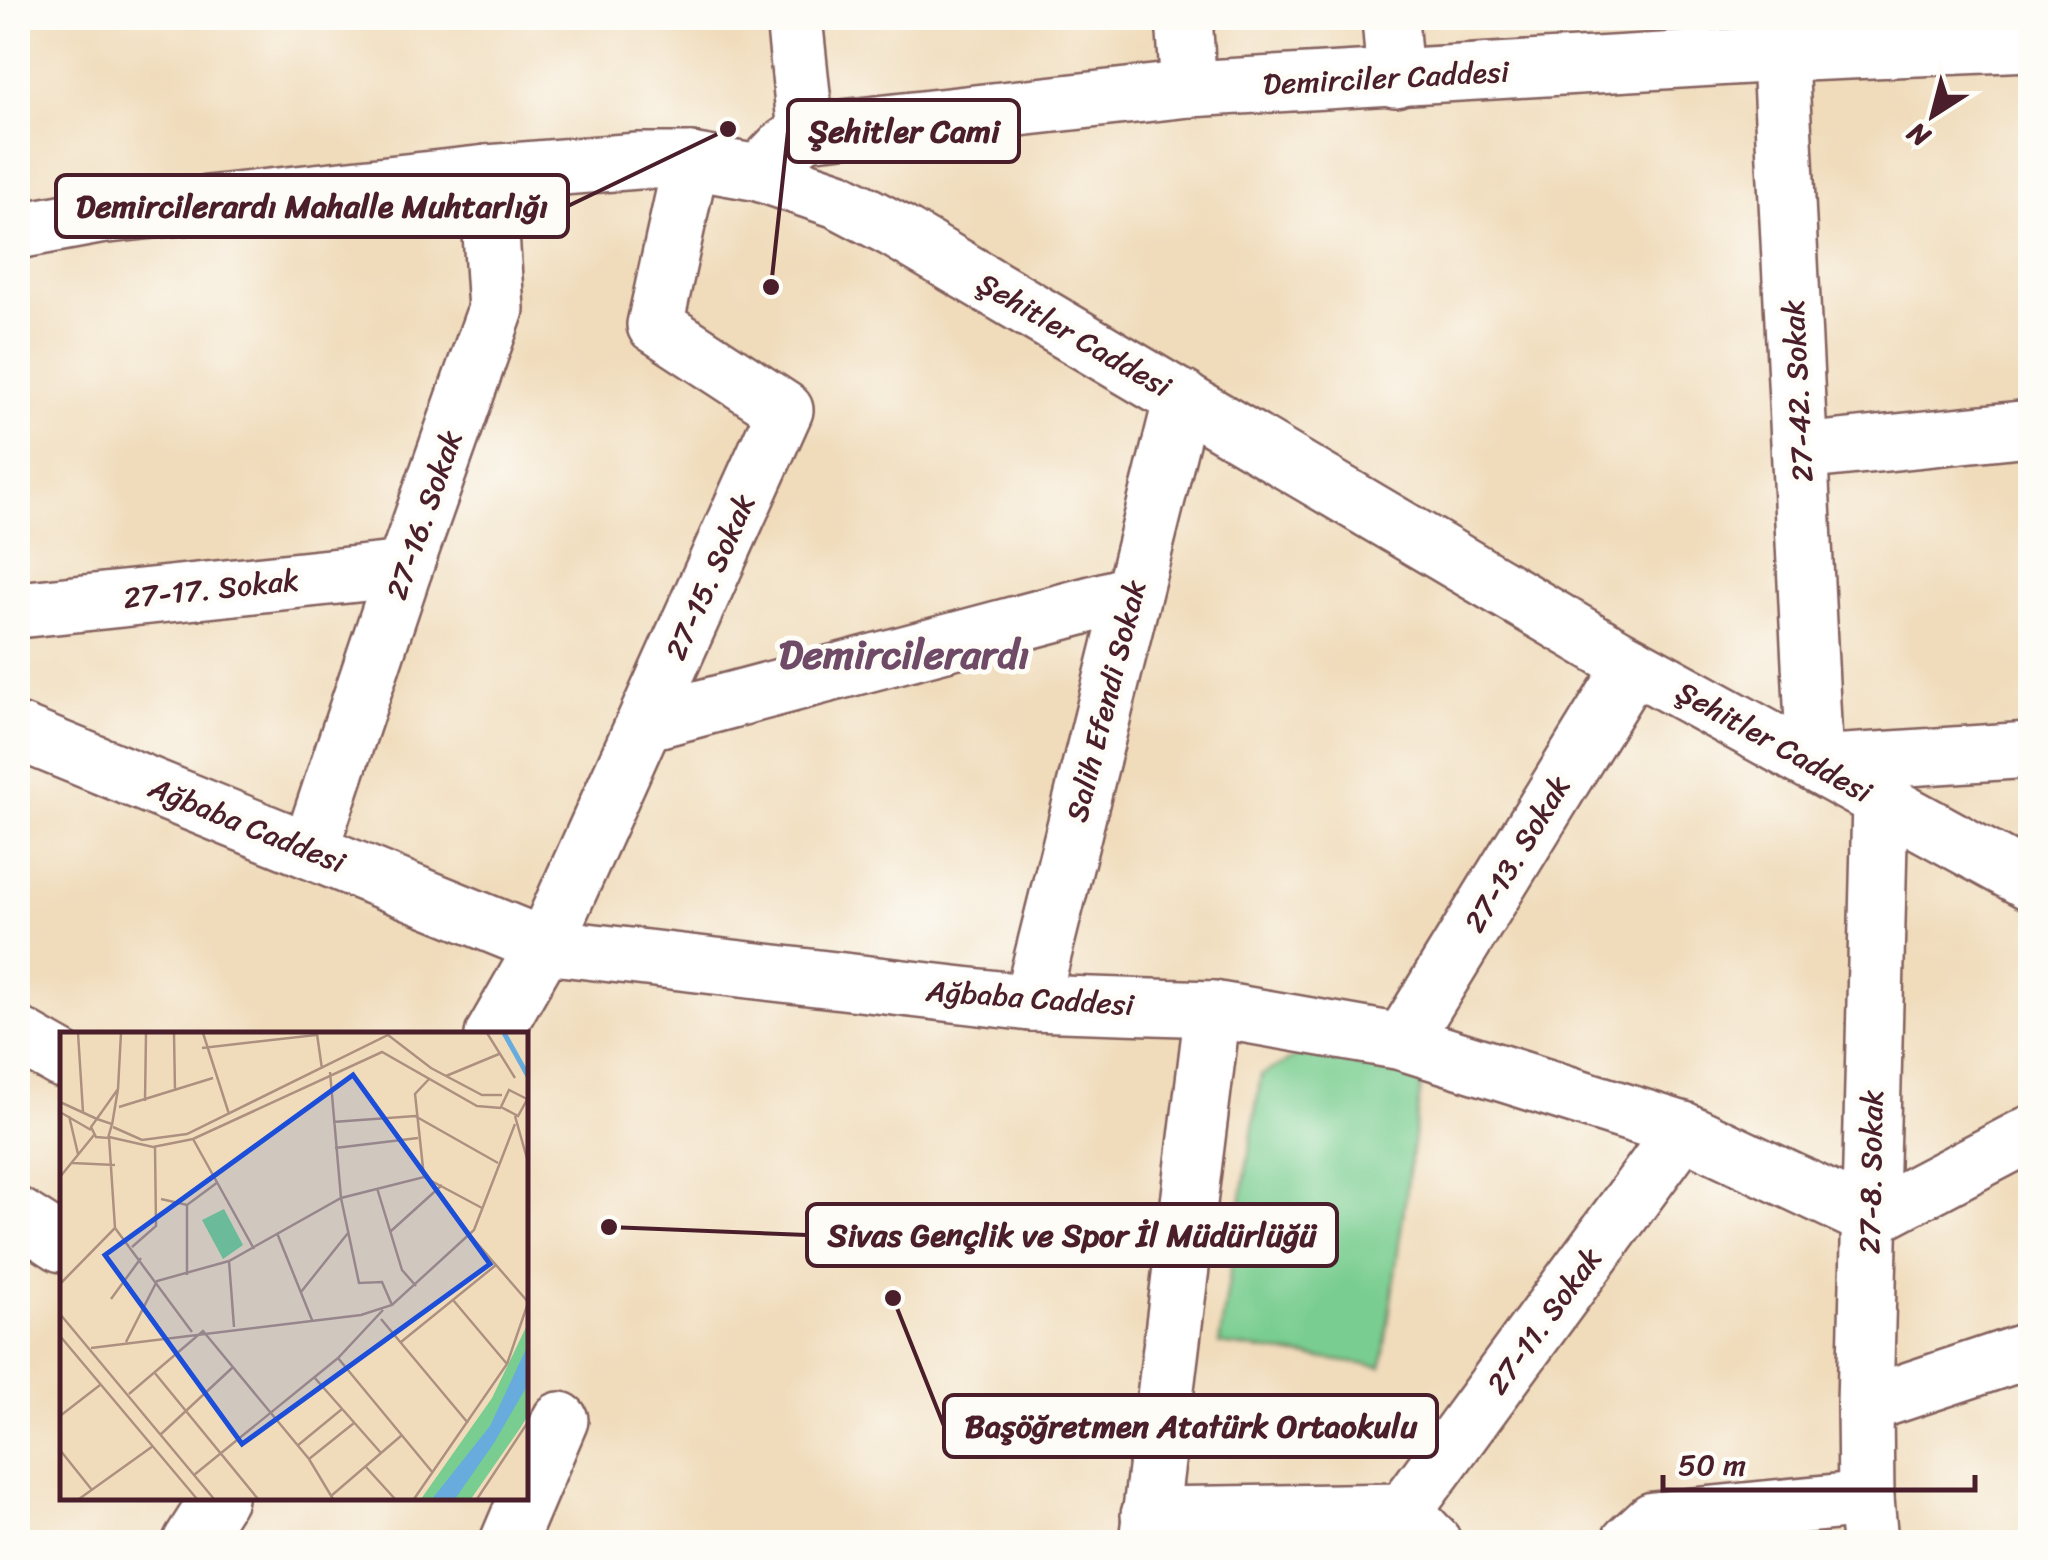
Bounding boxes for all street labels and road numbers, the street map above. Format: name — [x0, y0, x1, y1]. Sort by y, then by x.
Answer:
street label: Demirciler Caddesi — [1262, 45, 1512, 111]
street label: Şehitler Caddesi — [966, 257, 1182, 413]
street label: 27-42. Sokak — [1766, 299, 1830, 483]
street label: 27-16. Sokak — [370, 423, 478, 607]
street label: 27-15. Sokak — [649, 485, 771, 669]
street label: 27-17. Sokak — [121, 553, 302, 625]
street label: Salih Efendi Sokak — [1050, 573, 1162, 828]
street label: Şehitler Caddesi — [1666, 666, 1883, 819]
street label: Ağbaba Caddesi — [139, 761, 355, 890]
street label: 27-13. Sokak — [1449, 765, 1585, 943]
street label: Ağbaba Caddesi — [923, 964, 1137, 1032]
street label: 27-8. Sokak — [1843, 1089, 1899, 1255]
street label: 27-11. Sokak — [1472, 1236, 1616, 1406]

